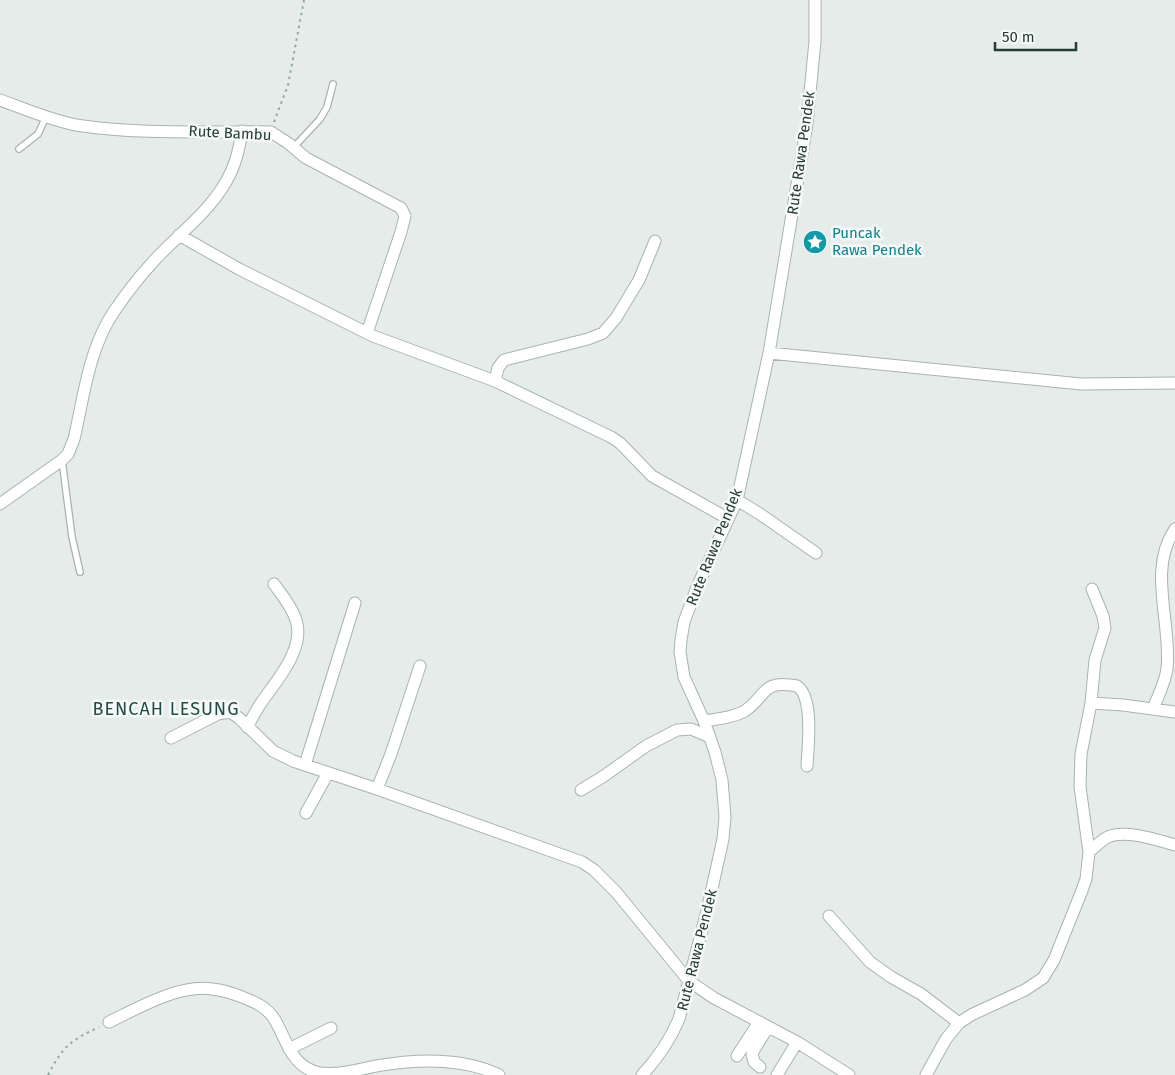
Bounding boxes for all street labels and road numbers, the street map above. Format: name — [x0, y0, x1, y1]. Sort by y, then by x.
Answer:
street label: Rute Rawa Pendek — [783, 90, 819, 216]
street label: Rute Bambu — [188, 122, 272, 144]
street label: Rute Rawa Pendek — [682, 485, 746, 608]
street label: Rute Rawa Pendek — [673, 887, 721, 1013]

